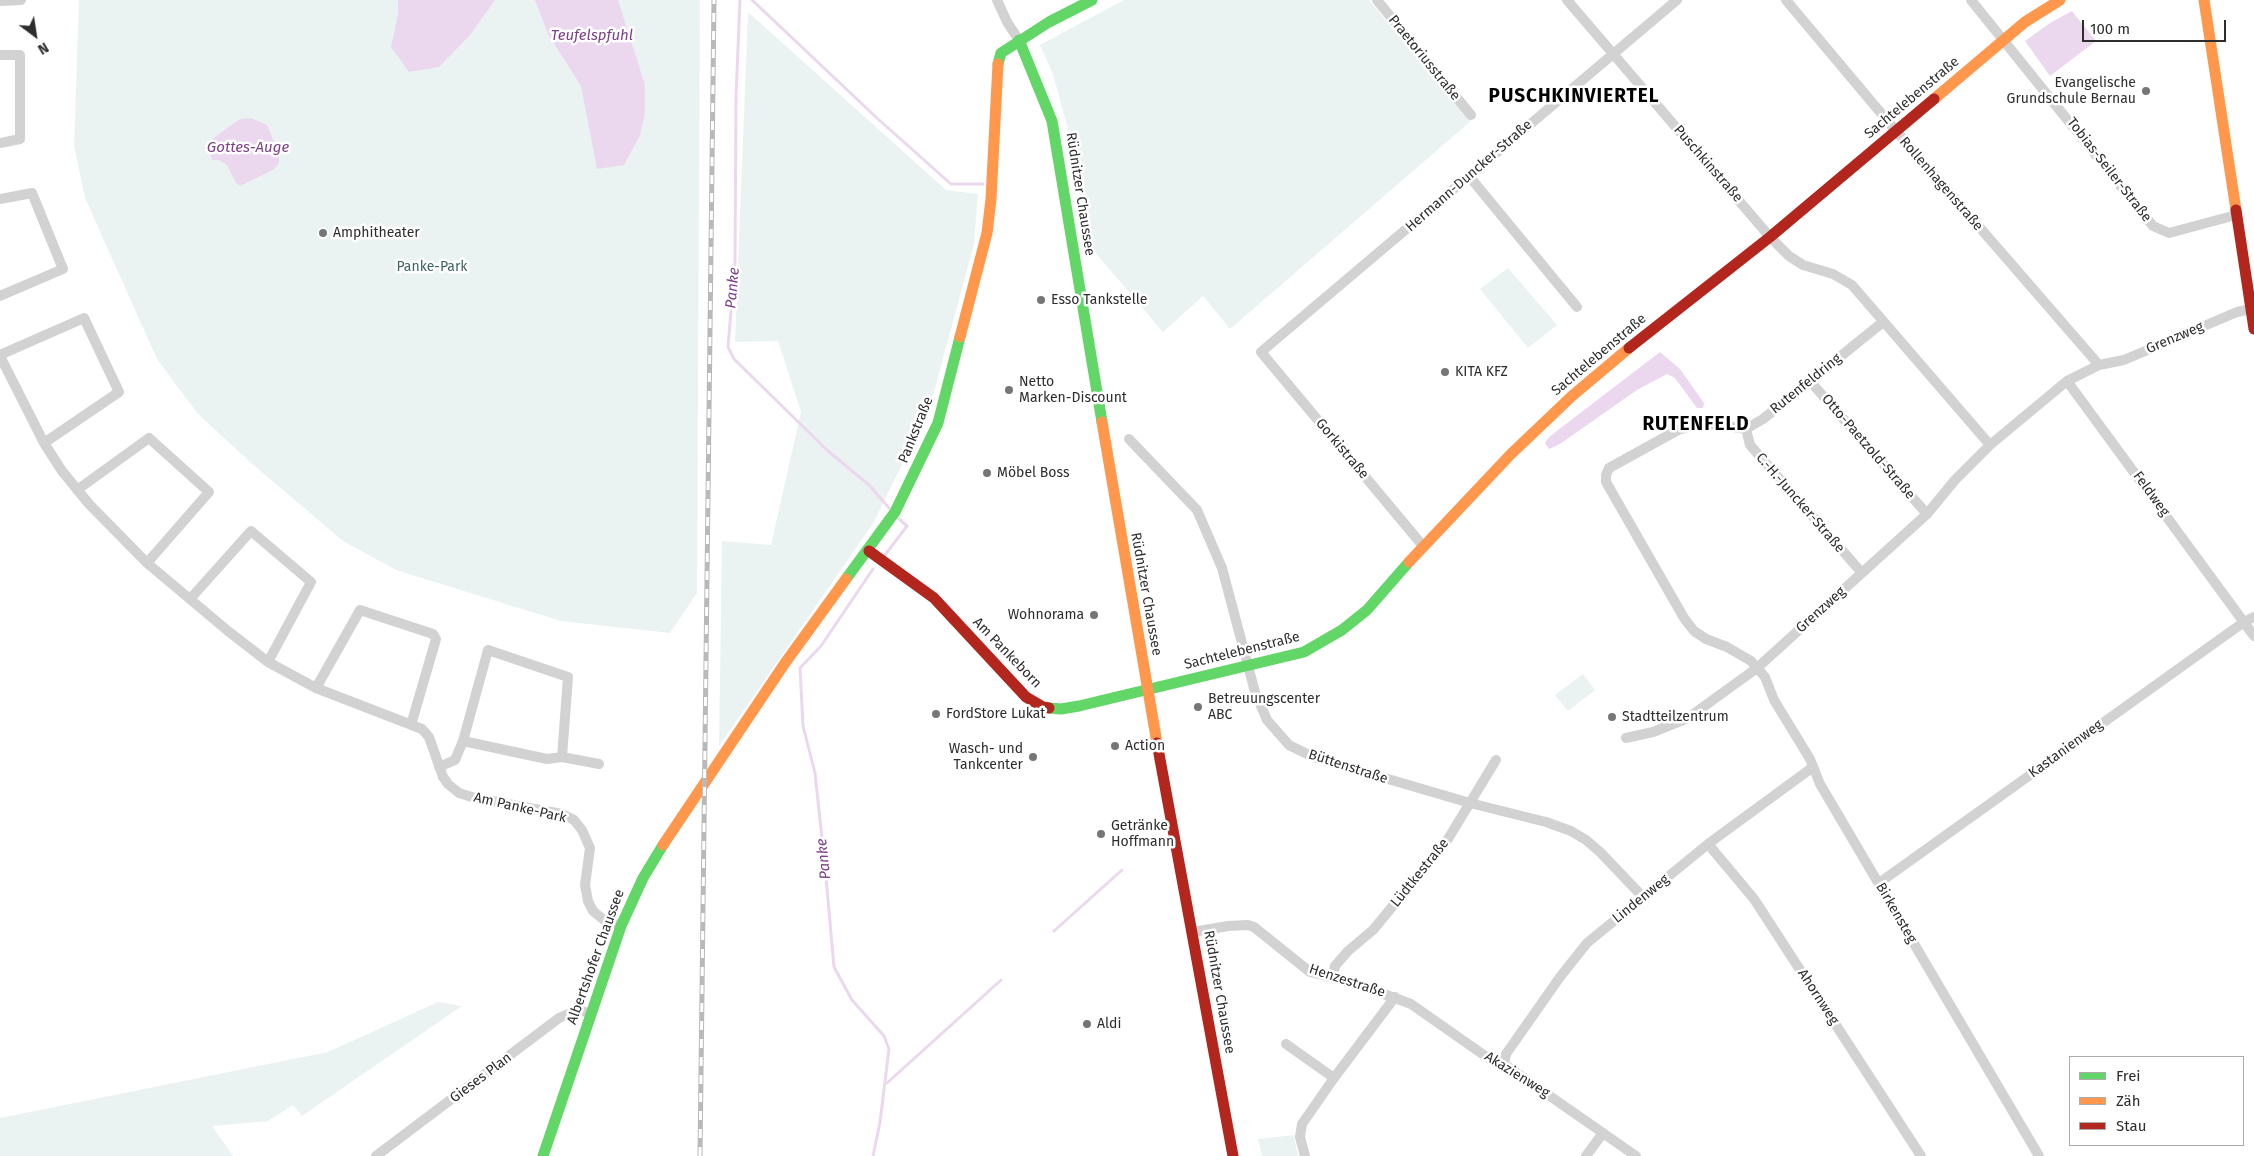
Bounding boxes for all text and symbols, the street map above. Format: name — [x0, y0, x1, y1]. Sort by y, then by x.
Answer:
north arrow — [10, 10, 60, 60]
scale bar — [2084, 10, 2228, 42]
street label: Praetoriusstraße — [1384, 12, 1464, 104]
text: 100 m — [2090, 20, 2130, 38]
water label: Teufelspfuhl — [551, 27, 633, 45]
text: N — [35, 39, 51, 58]
street label: Sachtelebenstraße — [1861, 53, 1963, 143]
place label: Evangelische Grundschule Bernau — [2007, 75, 2136, 108]
marker: Evangelische Grundschule Bernau — [2140, 85, 2152, 97]
district label: PUSCHKINVIERTEL — [1487, 86, 1661, 108]
street label: Tobias-Seiler-Straße — [2063, 114, 2155, 226]
street label: Hermann-Duncker-Straße — [1402, 116, 1536, 236]
street label: Puschkinstraße — [1670, 122, 1746, 206]
street label: Rüdnitzer Chaussee — [1062, 131, 1098, 257]
street label: Rollenhagenstraße — [1896, 134, 1986, 234]
water label: Gottes-Auge — [207, 139, 289, 157]
place label: Amphitheater — [333, 225, 420, 241]
marker: Amphitheater — [317, 227, 329, 239]
park label: Panke-Park — [396, 259, 468, 275]
water label: Panke — [722, 267, 744, 309]
place label: Esso Tankstelle — [1051, 292, 1147, 308]
marker: Esso Tankstelle — [1035, 294, 1047, 306]
street label: Sachtelebenstraße — [1548, 310, 1650, 400]
street label: Grenzweg — [2144, 318, 2206, 358]
street label: Rutenfeldring — [1767, 350, 1845, 418]
place label: KITA KFZ — [1455, 364, 1508, 380]
marker: KITA KFZ — [1439, 366, 1451, 378]
place label: Netto Marken-Discount — [1019, 374, 1127, 407]
marker: Netto Marken-Discount — [1003, 384, 1015, 396]
street label: Otto-Paetzold-Straße — [1818, 391, 1918, 503]
street label: Pankstraße — [895, 394, 937, 466]
district label: RUTENFELD — [1641, 414, 1751, 436]
street label: Gorkistraße — [1312, 415, 1372, 483]
street label: C.-H.-Juncker-Straße — [1752, 450, 1848, 556]
place label: Möbel Boss — [997, 465, 1069, 481]
marker: Möbel Boss — [981, 467, 993, 479]
street label: Feldweg — [2129, 468, 2173, 520]
street label: Rüdnitzer Chaussee — [1127, 531, 1165, 657]
street label: Grenzweg — [1793, 583, 1849, 637]
place label: Wohnorama — [1008, 607, 1084, 623]
marker: Wohnorama — [1088, 609, 1100, 621]
street label: Am Pankeborn — [969, 614, 1045, 692]
street label: Sachtelebenstraße — [1182, 629, 1302, 673]
place label: Betreuungscenter ABC — [1208, 691, 1320, 724]
marker: Betreuungscenter ABC — [1192, 701, 1204, 713]
place label: FordStore Lukat — [946, 706, 1045, 722]
marker: FordStore Lukat — [930, 708, 942, 720]
place label: Stadtteilzentrum — [1622, 709, 1729, 725]
marker: Stadtteilzentrum — [1606, 711, 1618, 723]
street label: Kastanienweg — [2026, 716, 2106, 782]
place label: Action — [1125, 738, 1165, 754]
marker: Action — [1109, 740, 1121, 752]
place label: Wasch- und Tankcenter — [949, 741, 1023, 774]
street label: Büttenstraße — [1306, 746, 1390, 788]
marker: Wasch- und Tankcenter — [1027, 751, 1039, 763]
street label: Am Panke-Park — [472, 789, 568, 827]
place label: Getränke Hoffmann — [1111, 818, 1174, 850]
marker: Getränke Hoffmann — [1095, 828, 1107, 840]
street label: Lüdtkestraße — [1387, 835, 1453, 911]
water label: Panke — [813, 838, 835, 880]
street label: Lindenweg — [1609, 871, 1673, 927]
street label: Birkensteg — [1872, 880, 1920, 946]
street label: Albertshofer Chaussee — [564, 887, 628, 1027]
street label: Rüdnitzer Chaussee — [1200, 929, 1238, 1055]
street label: Henzestraße — [1307, 961, 1387, 1001]
street label: Ahornweg — [1794, 966, 1842, 1028]
place label: Aldi — [1097, 1016, 1121, 1032]
marker: Aldi — [1081, 1018, 1093, 1030]
street label: Akazienweg — [1481, 1048, 1553, 1102]
street label: Gieses Plan — [447, 1049, 515, 1107]
legend — [2069, 1056, 2244, 1146]
text: Frei — [2116, 1067, 2141, 1085]
text: Zäh — [2116, 1092, 2141, 1110]
text: Stau — [2116, 1117, 2146, 1135]

